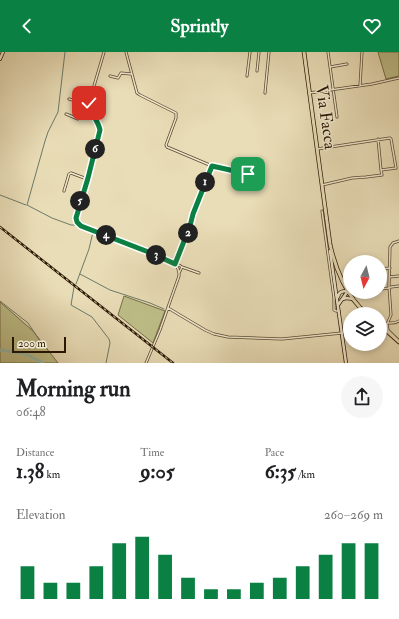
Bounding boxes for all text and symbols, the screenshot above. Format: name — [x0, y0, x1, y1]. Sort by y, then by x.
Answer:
icon: back — [16, 15, 38, 37]
text: Sprintly — [170, 15, 229, 38]
icon: heart — [361, 15, 383, 37]
street label: Via Facca — [311, 83, 341, 152]
pin — [72, 86, 106, 120]
icon: check — [78, 92, 100, 114]
pin: 6 — [85, 139, 105, 159]
text: 6 — [92, 142, 98, 155]
pin — [231, 157, 265, 191]
icon: arrive — [237, 163, 259, 185]
pin: 1 — [195, 172, 215, 192]
text: 1 — [203, 175, 207, 188]
pin: 5 — [70, 191, 90, 211]
text: 5 — [78, 194, 82, 207]
pin: 2 — [178, 223, 198, 243]
pin: 4 — [96, 225, 116, 245]
text: 2 — [185, 226, 191, 239]
text: 4 — [103, 228, 109, 241]
pin: 3 — [146, 245, 166, 265]
text: 3 — [154, 248, 158, 261]
north arrow — [343, 255, 387, 299]
map controls — [343, 255, 387, 351]
button: layers — [343, 307, 387, 351]
scale bar — [12, 335, 66, 354]
text: 200 m — [18, 337, 46, 350]
text: Morning run — [16, 375, 131, 403]
button: share — [341, 376, 383, 418]
text: 06:48 — [16, 404, 46, 420]
text: Distance — [16, 446, 54, 459]
text: Time — [140, 446, 164, 459]
text: Pace — [265, 446, 284, 459]
text: 1.38 — [16, 459, 44, 484]
text: 9:05 — [140, 459, 175, 484]
text: 6:35 — [265, 459, 296, 484]
text: km — [44, 468, 60, 481]
text: /km — [296, 468, 315, 481]
text: Elevation — [16, 507, 66, 523]
text: 260–269 m — [324, 507, 383, 523]

